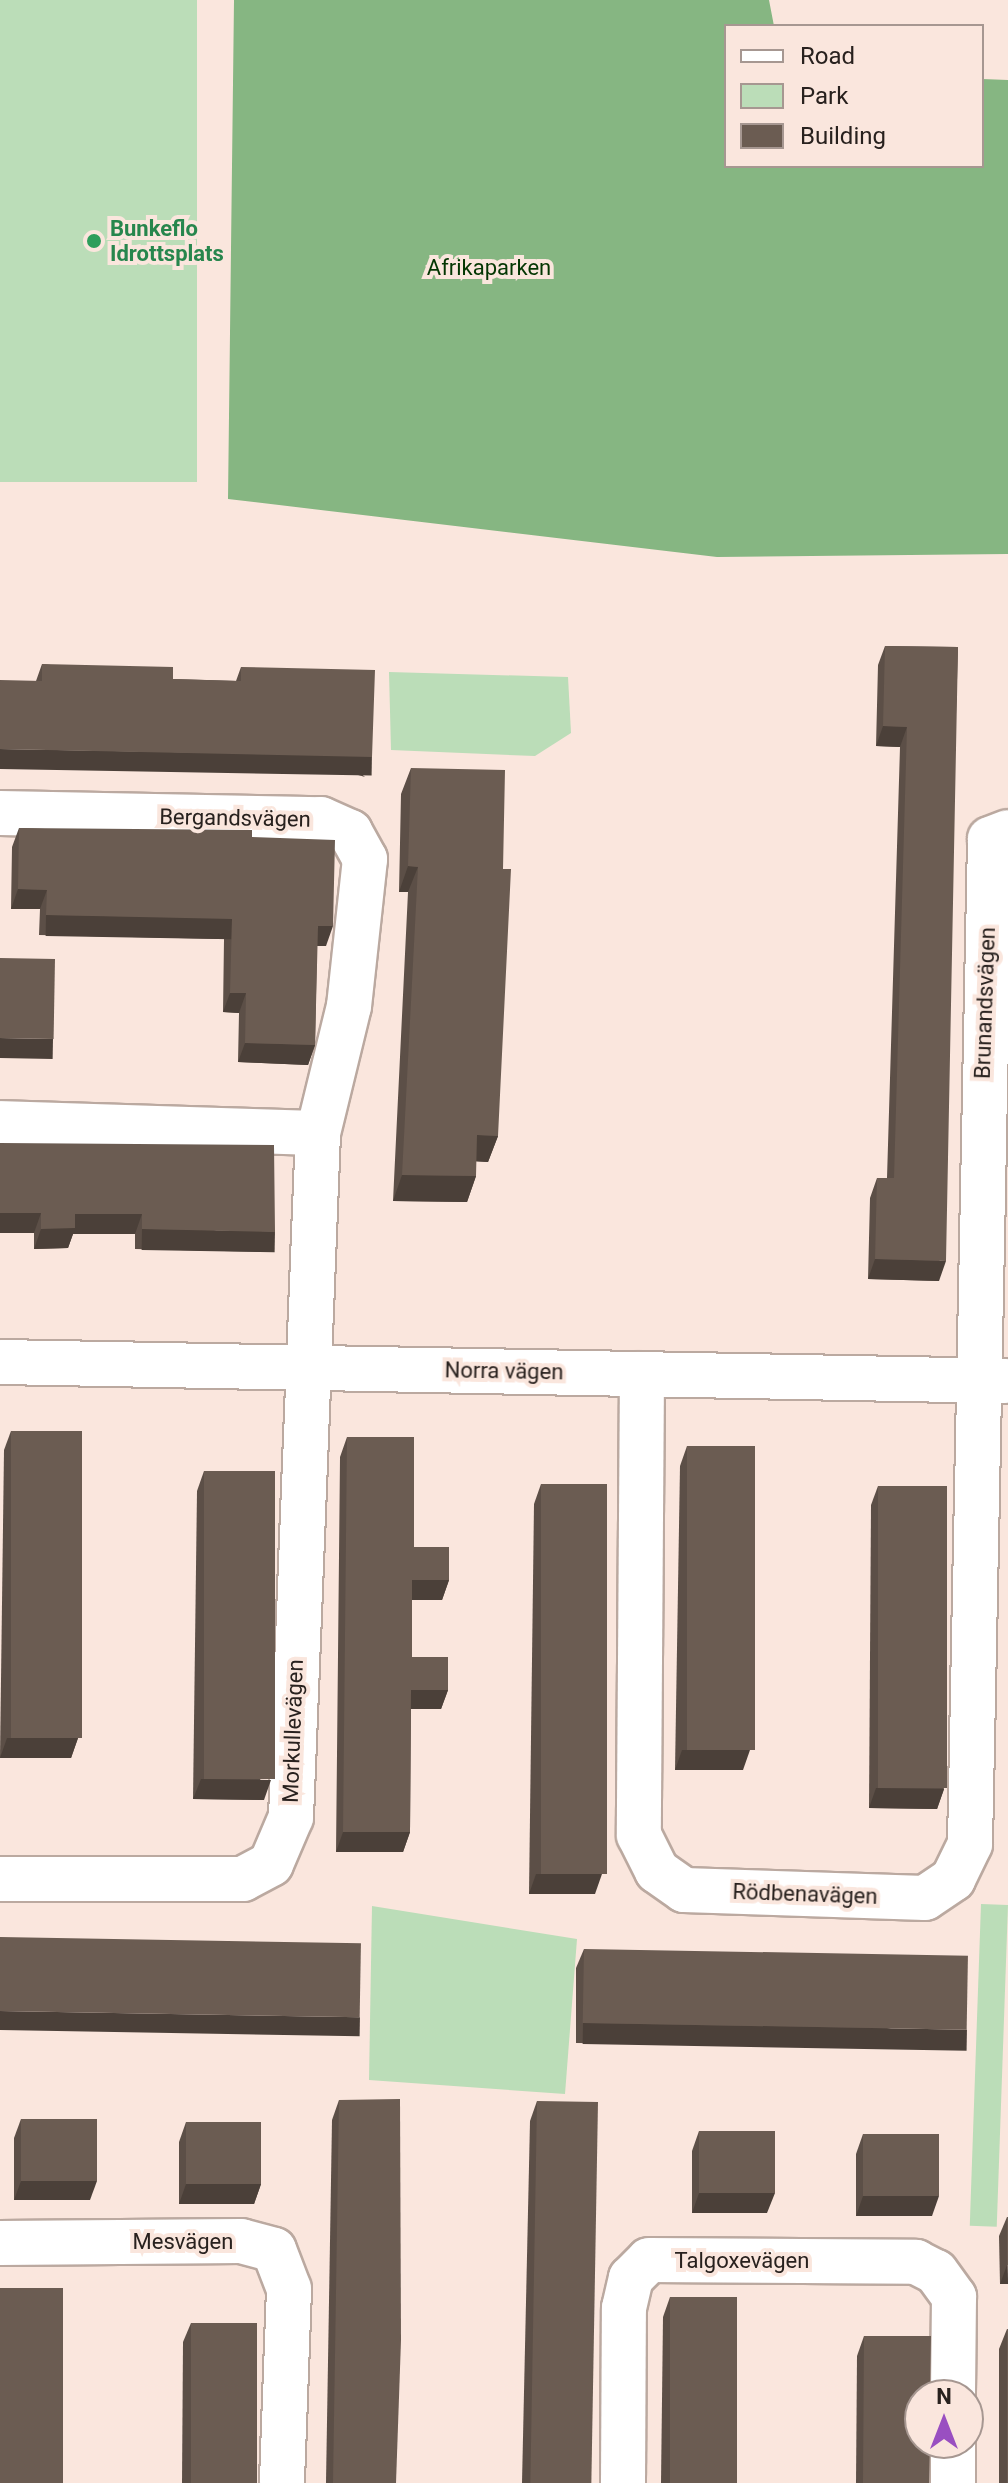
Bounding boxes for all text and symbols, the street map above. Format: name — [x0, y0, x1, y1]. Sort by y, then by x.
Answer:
legend — [724, 24, 984, 168]
text: Road — [800, 42, 855, 70]
text: Park — [800, 82, 848, 110]
text: Building — [800, 122, 886, 150]
place label: Bunkeflo Idrottsplats — [110, 215, 224, 266]
marker: Bunkeflo Idrottsplats — [85, 232, 103, 250]
park label: Afrikaparken — [427, 255, 551, 281]
street label: Bergandsvägen — [159, 803, 311, 833]
street label: Brunandsvägen — [969, 927, 1001, 1079]
street label: Norra vägen — [444, 1357, 564, 1385]
street label: Morkullevägen — [277, 1659, 309, 1803]
street label: Rödbenavägen — [732, 1878, 878, 1910]
street label: Mesvägen — [133, 2229, 233, 2255]
street label: Talgoxevägen — [675, 2248, 809, 2274]
north arrow — [904, 2379, 984, 2459]
text: N — [936, 2384, 952, 2409]

